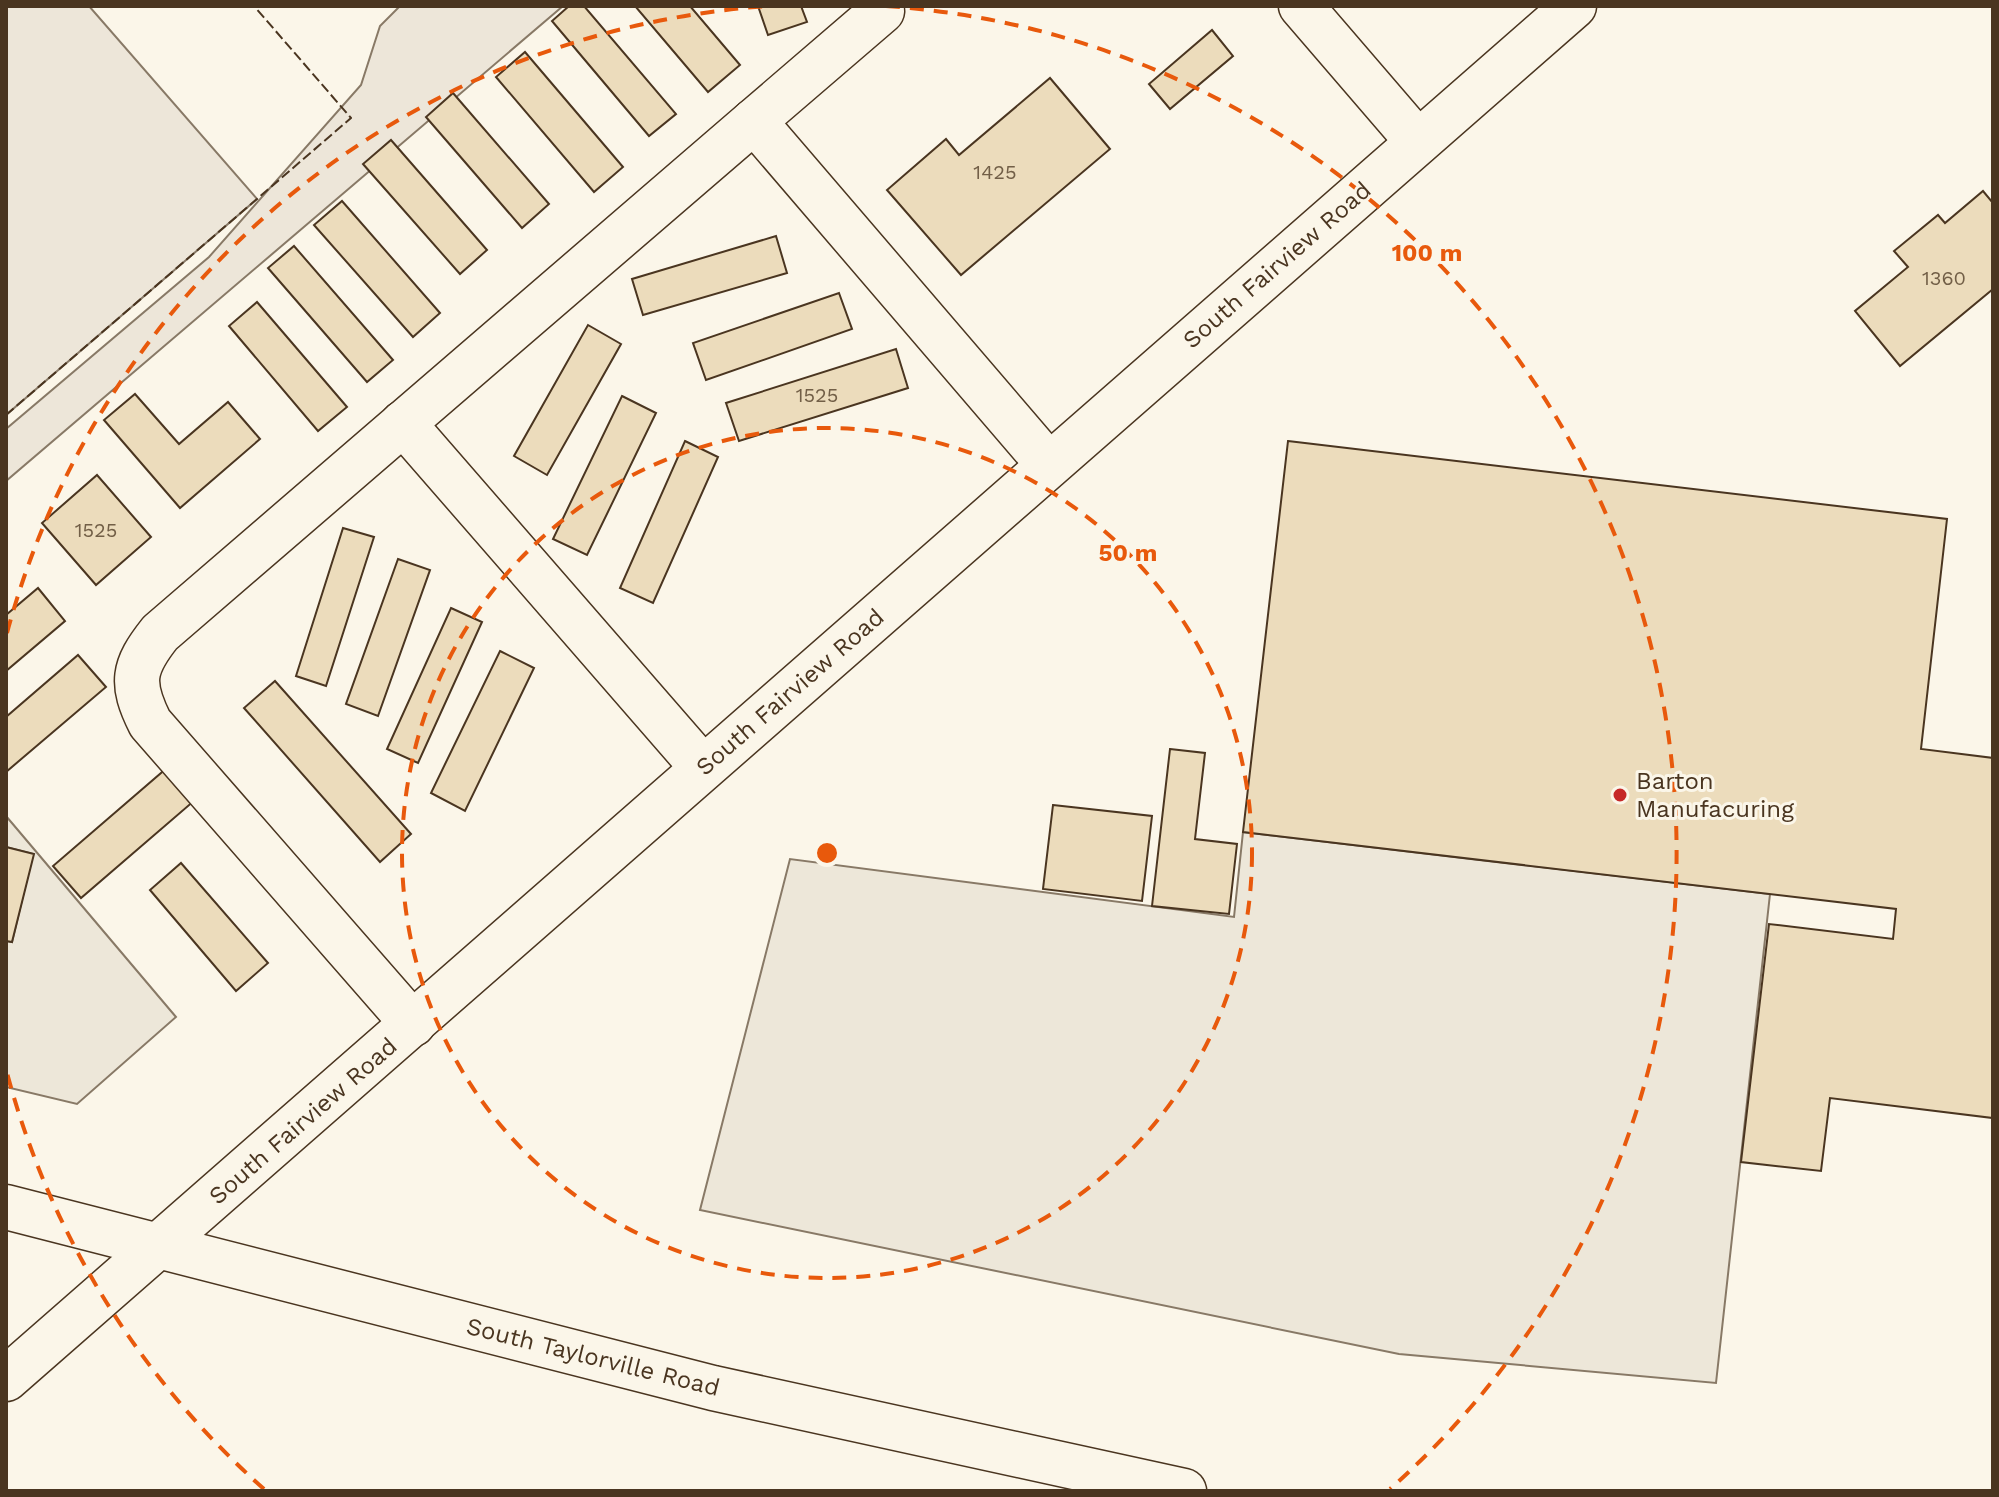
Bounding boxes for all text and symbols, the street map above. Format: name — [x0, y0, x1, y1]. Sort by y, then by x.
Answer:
house number: 1425 — [973, 160, 1017, 184]
street label: South Fairview Road — [1177, 176, 1377, 354]
text: 100 m — [1392, 239, 1462, 267]
house number: 1360 — [1922, 266, 1966, 290]
house number: 1525 — [796, 383, 838, 407]
house number: 1525 — [75, 518, 117, 542]
text: 50 m — [1099, 539, 1157, 567]
street label: South Fairview Road — [690, 603, 890, 781]
place label: Barton Manufacuring — [1636, 767, 1794, 823]
marker: Barton Manufacuring — [1611, 786, 1629, 804]
centre of rings — [813, 839, 841, 867]
street label: South Fairview Road — [203, 1032, 403, 1210]
street label: South Taylorville Road — [463, 1312, 723, 1402]

